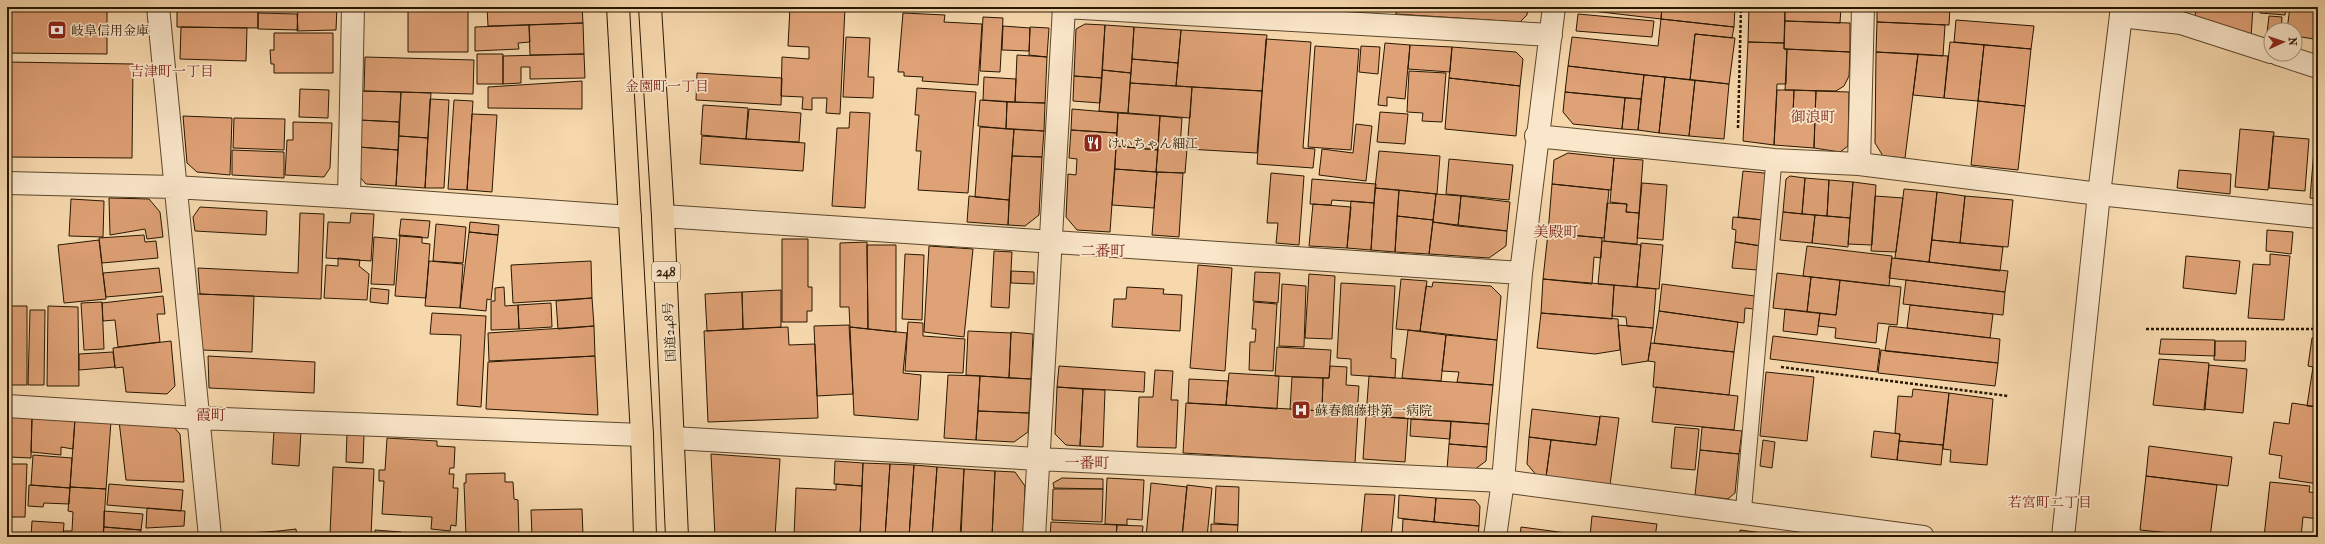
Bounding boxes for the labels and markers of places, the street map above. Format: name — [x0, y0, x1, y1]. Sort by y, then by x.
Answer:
bank icon: 岐阜信用金庫 — [46, 19, 68, 41]
place label: 岐阜信用金庫 — [71, 23, 149, 38]
restaurant icon: けいちゃん細江 — [1082, 132, 1104, 154]
place label: けいちゃん細江 — [1107, 136, 1198, 151]
hospital icon: 蘇春館藤掛第一病院 — [1290, 399, 1312, 421]
place label: 蘇春館藤掛第一病院 — [1315, 403, 1432, 418]

